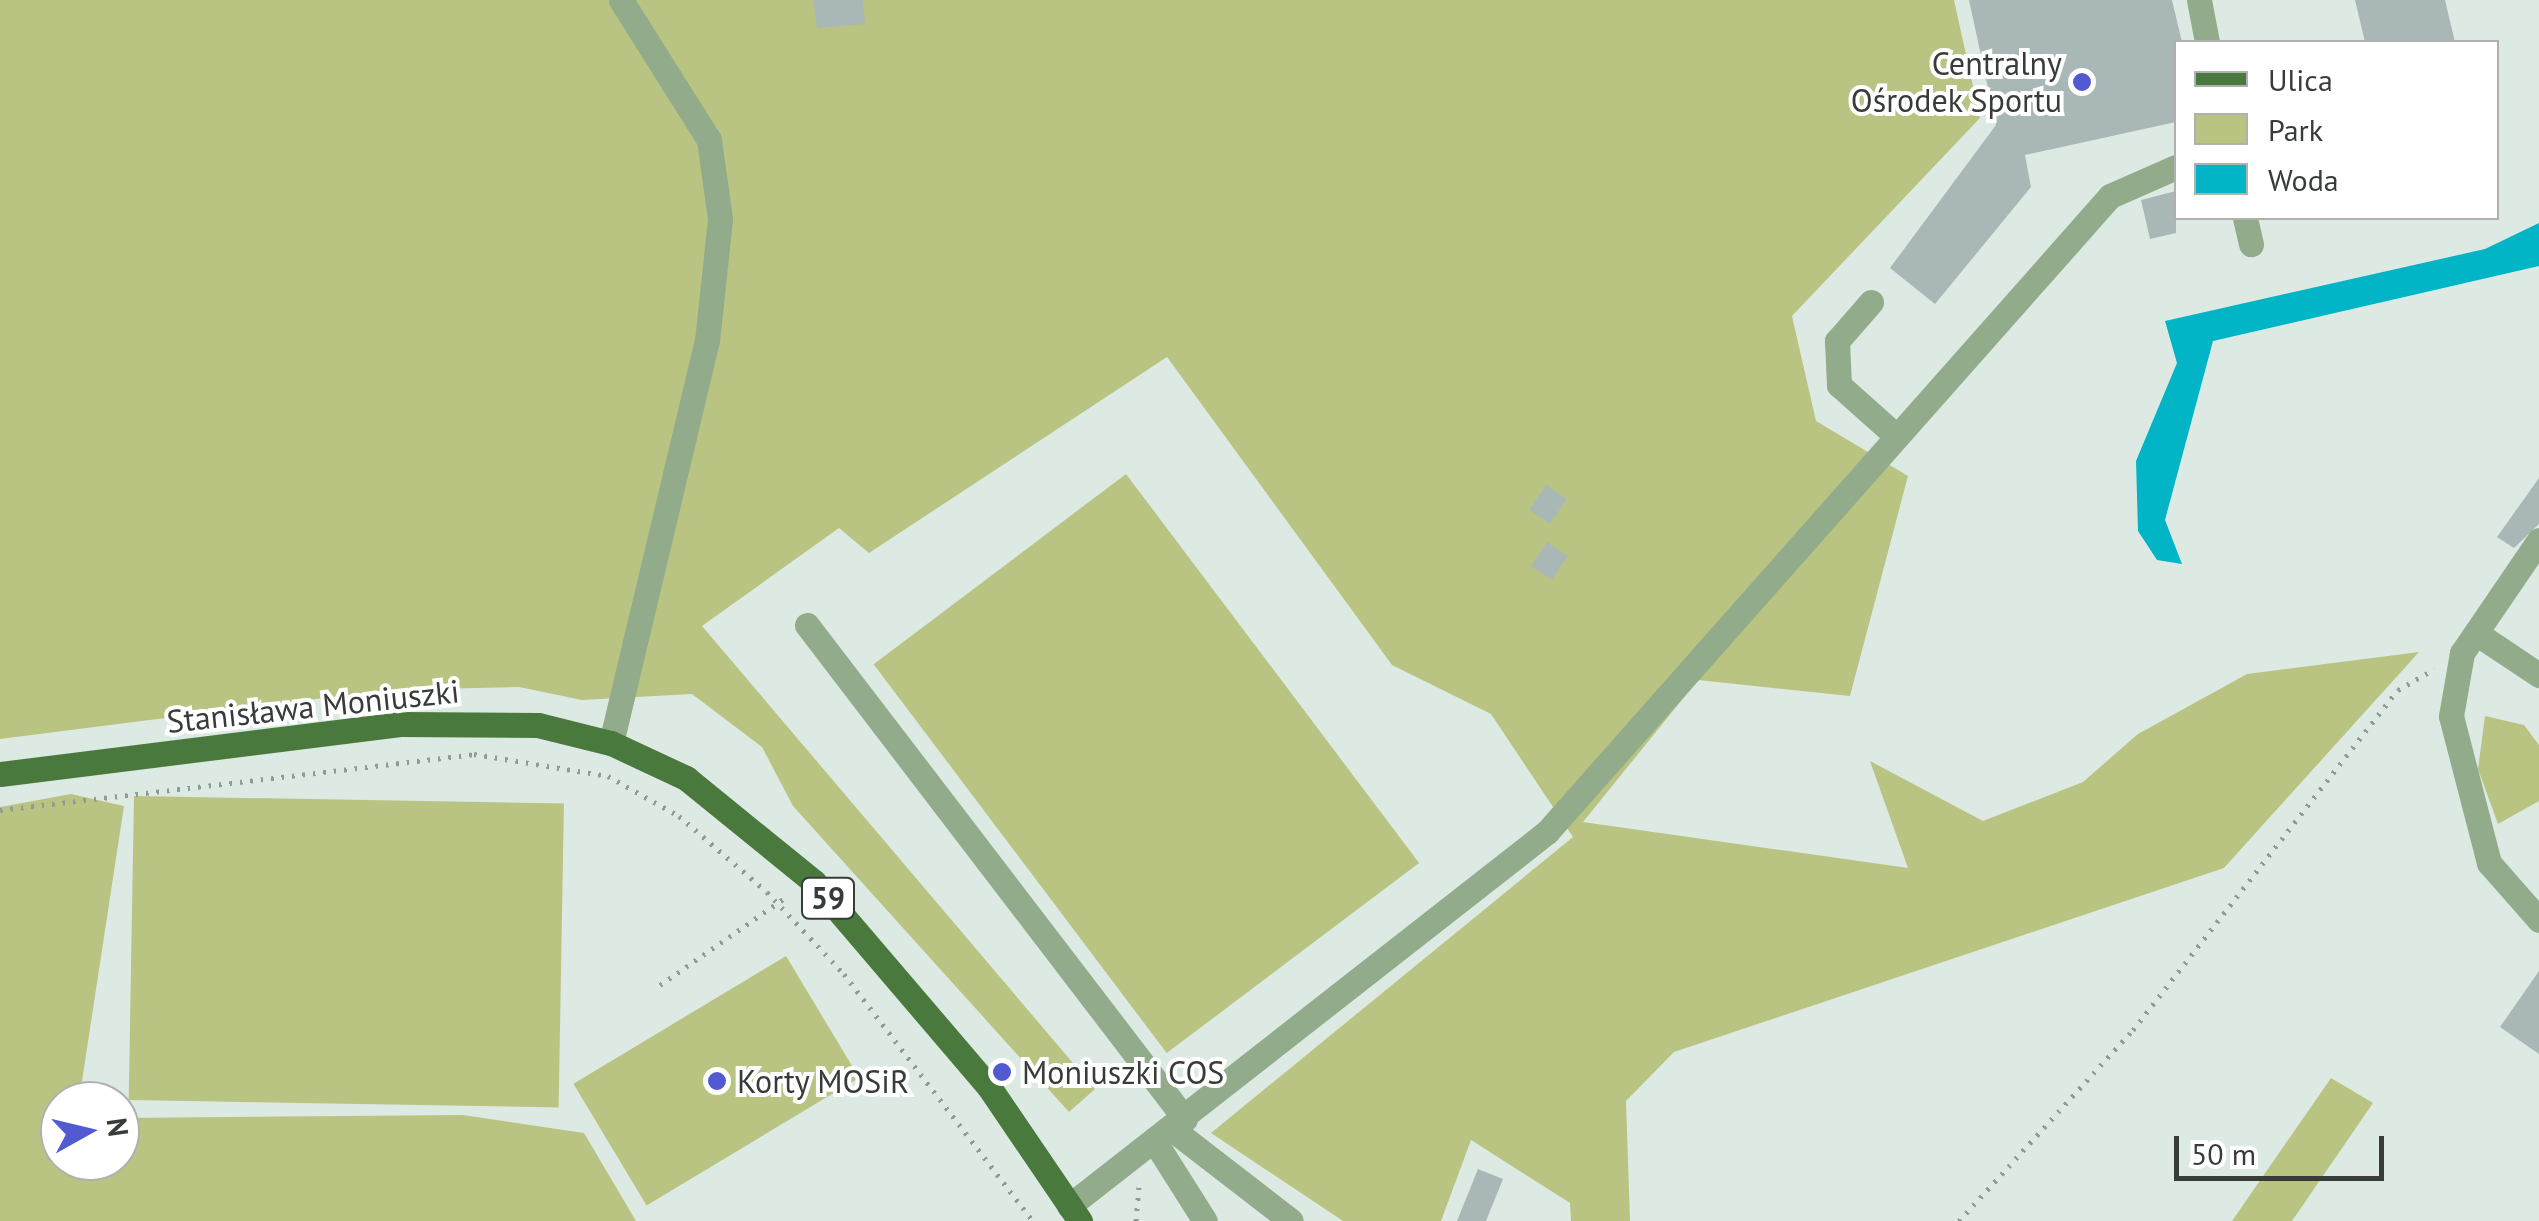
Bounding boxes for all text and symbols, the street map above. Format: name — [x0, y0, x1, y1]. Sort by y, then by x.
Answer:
legend — [2174, 40, 2499, 220]
place label: Centralny Ośrodek Sportu — [1850, 45, 2062, 120]
text: Ulica — [2268, 60, 2333, 99]
marker: Centralny Ośrodek Sportu — [2071, 71, 2093, 93]
text: Park — [2268, 110, 2323, 149]
text: Woda — [2268, 160, 2339, 199]
street label: Stanisława Moniuszki — [165, 672, 461, 740]
road number: 59 — [800, 873, 856, 923]
place label: Moniuszki COS — [1022, 1053, 1224, 1091]
marker: Moniuszki COS — [991, 1061, 1013, 1083]
place label: Korty MOSiR — [737, 1062, 910, 1100]
marker: Korty MOSiR — [706, 1070, 728, 1092]
north arrow — [40, 1081, 140, 1181]
text: N — [99, 1115, 138, 1139]
scale bar — [2179, 1116, 2389, 1178]
text: 50 m — [2191, 1134, 2256, 1173]

